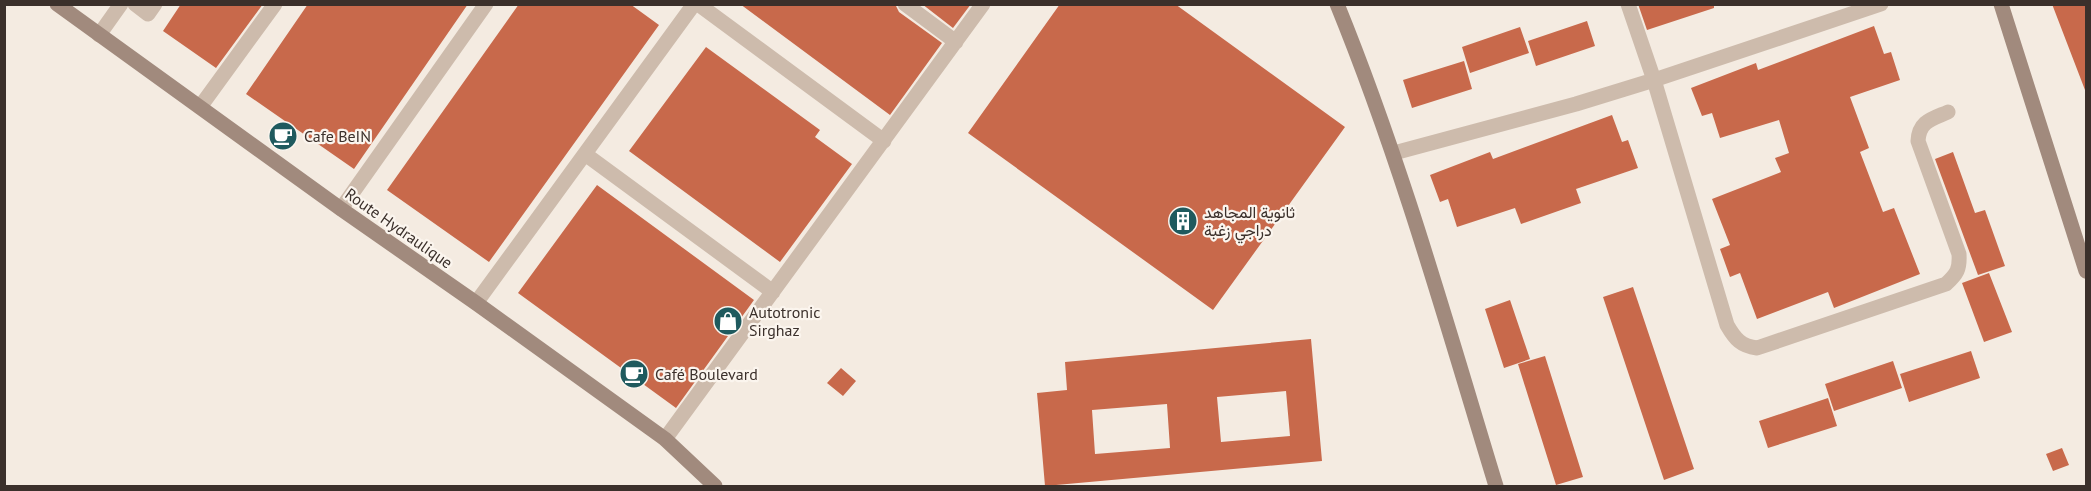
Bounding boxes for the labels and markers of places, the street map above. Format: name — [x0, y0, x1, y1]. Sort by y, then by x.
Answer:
cafe icon: Cafe BeIN — [267, 120, 299, 152]
place label: Cafe BeIN — [304, 126, 371, 146]
place label: ثانوية المجاهد دراجي زغبة — [1204, 202, 1295, 244]
building icon: ثانوية المجاهد دراجي زغبة — [1167, 205, 1199, 237]
place label: Autotronic Sirghaz — [749, 302, 821, 340]
shop icon: Autotronic Sirghaz — [712, 305, 744, 337]
cafe icon: Café Boulevard — [618, 358, 650, 390]
place label: Café Boulevard — [655, 364, 758, 384]

